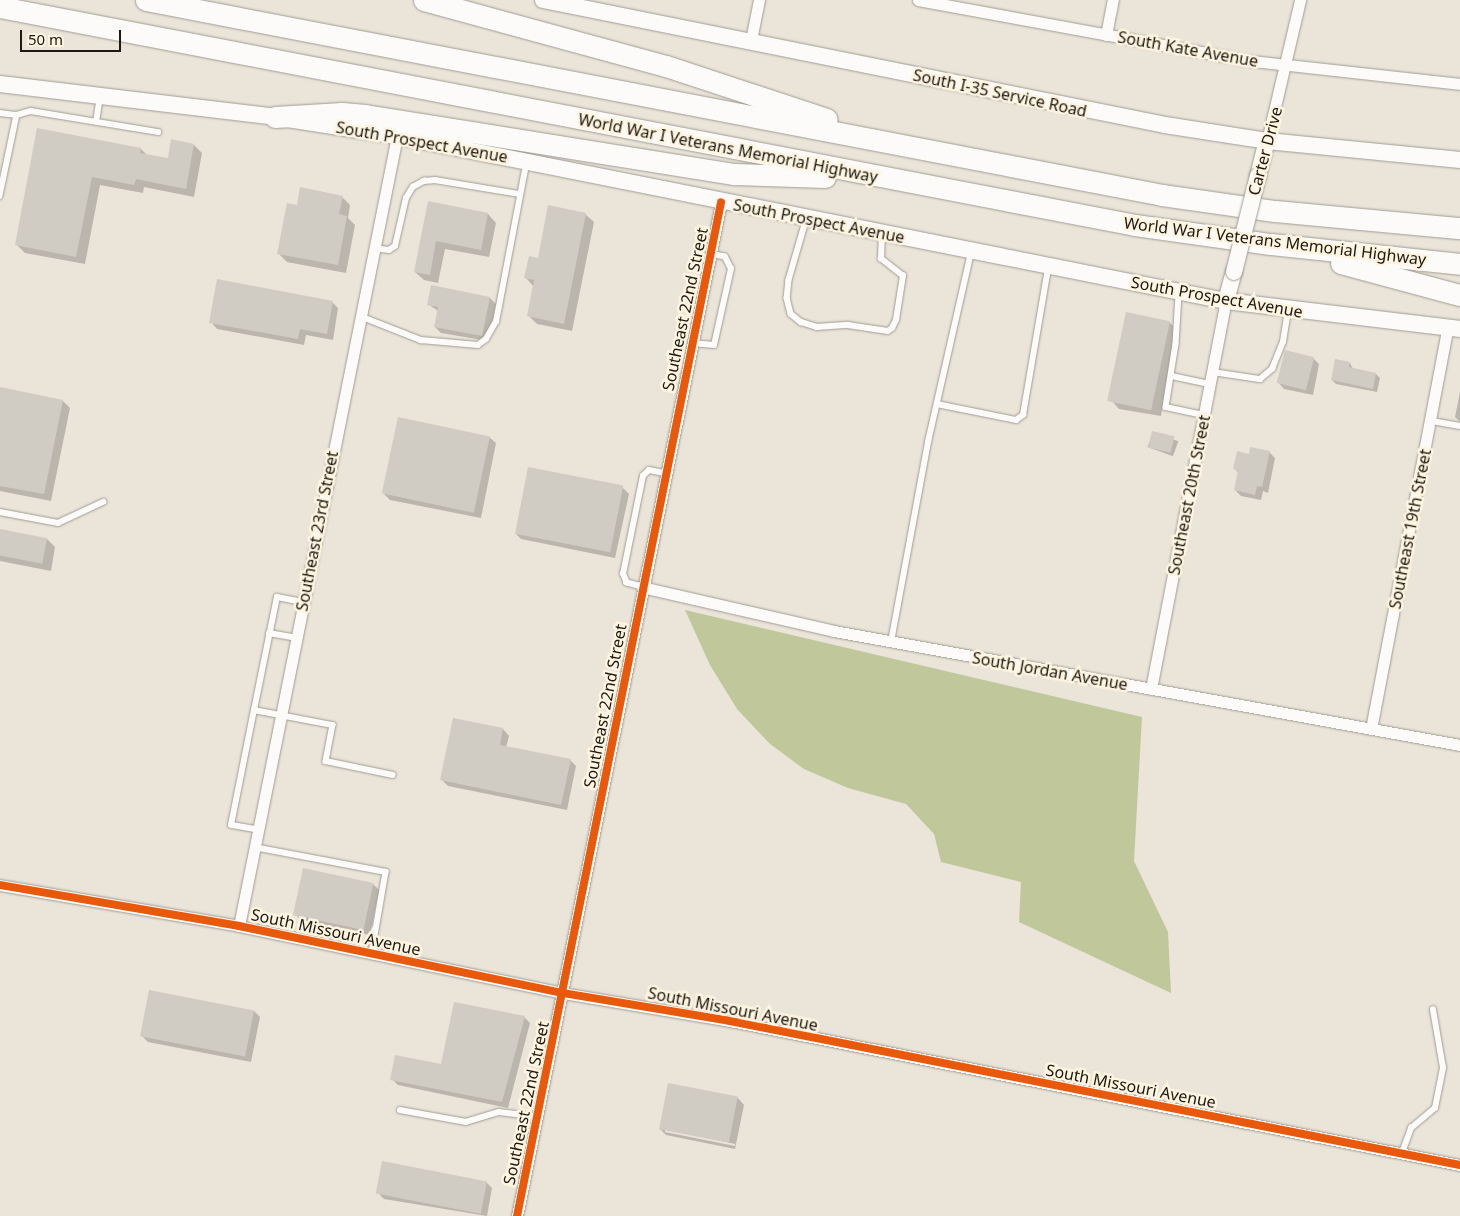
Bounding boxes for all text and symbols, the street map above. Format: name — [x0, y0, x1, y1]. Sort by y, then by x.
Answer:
scale bar — [22, 20, 124, 52]
street label: South Kate Avenue — [1116, 27, 1260, 71]
text: 50 m — [28, 29, 63, 49]
street label: South I-35 Service Road — [911, 65, 1089, 121]
street label: Carter Drive — [1244, 105, 1286, 197]
street label: World War I Veterans Memorial Highway — [577, 110, 879, 186]
street label: South Prospect Avenue — [335, 117, 509, 167]
street label: South Prospect Avenue — [732, 195, 906, 247]
street label: World War I Veterans Memorial Highway — [1123, 213, 1427, 269]
street label: Southeast 22nd Street — [658, 226, 712, 392]
street label: South Prospect Avenue — [1130, 272, 1304, 322]
street label: Southeast 20th Street — [1164, 413, 1214, 577]
street label: Southeast 19th Street — [1385, 447, 1435, 611]
street label: Southeast 23rd Street — [292, 449, 342, 613]
street label: Southeast 22nd Street — [580, 622, 630, 790]
street label: South Jordan Avenue — [971, 648, 1129, 694]
street label: South Missouri Avenue — [250, 905, 422, 959]
street label: South Missouri Avenue — [646, 983, 820, 1035]
street label: Southeast 22nd Street — [499, 1020, 553, 1186]
street label: South Missouri Avenue — [1044, 1060, 1218, 1112]

